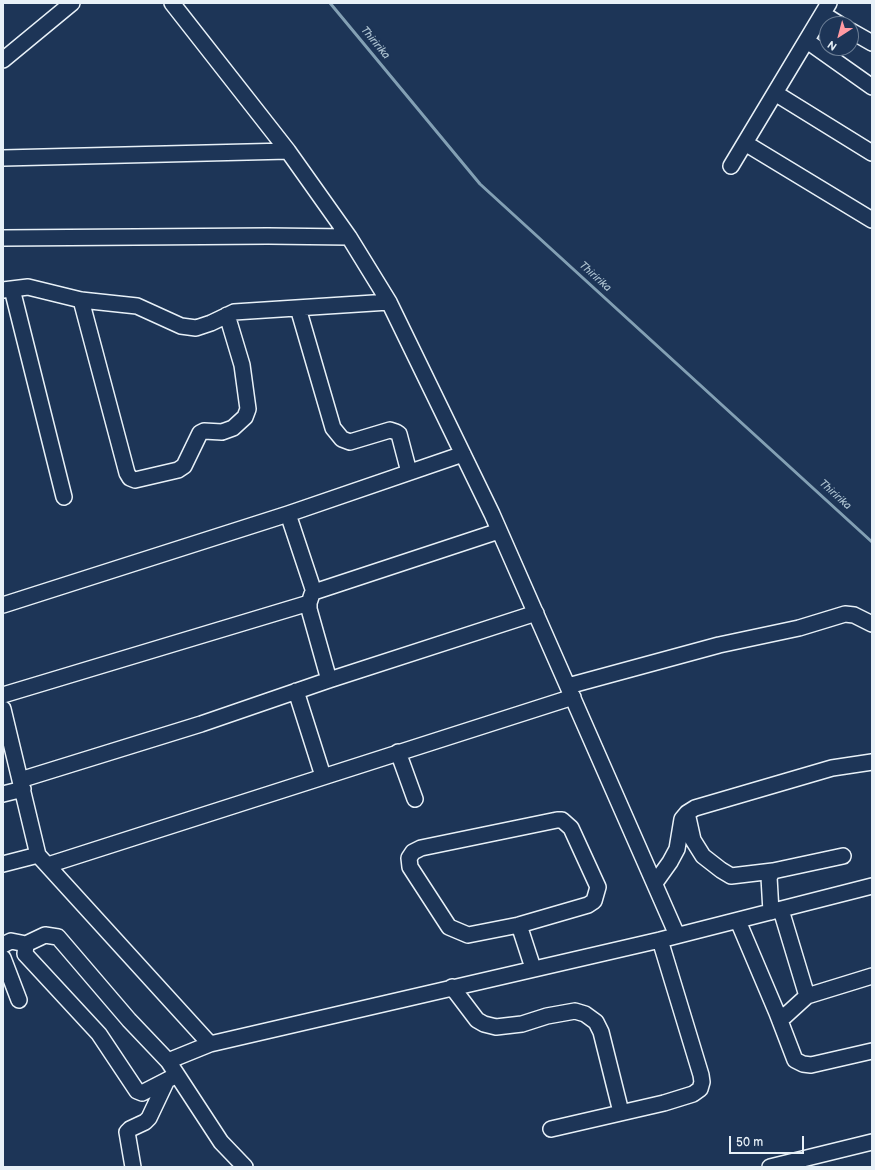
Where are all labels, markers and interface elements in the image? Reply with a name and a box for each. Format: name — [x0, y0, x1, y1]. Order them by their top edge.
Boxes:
north arrow — [819, 16, 859, 56]
water label: Thiririka — [358, 24, 392, 62]
text: N — [825, 38, 839, 53]
water label: Thiririka — [576, 259, 614, 295]
water label: Thiririka — [816, 477, 854, 513]
scale bar — [731, 1128, 806, 1154]
text: 50 m — [736, 1135, 763, 1150]

